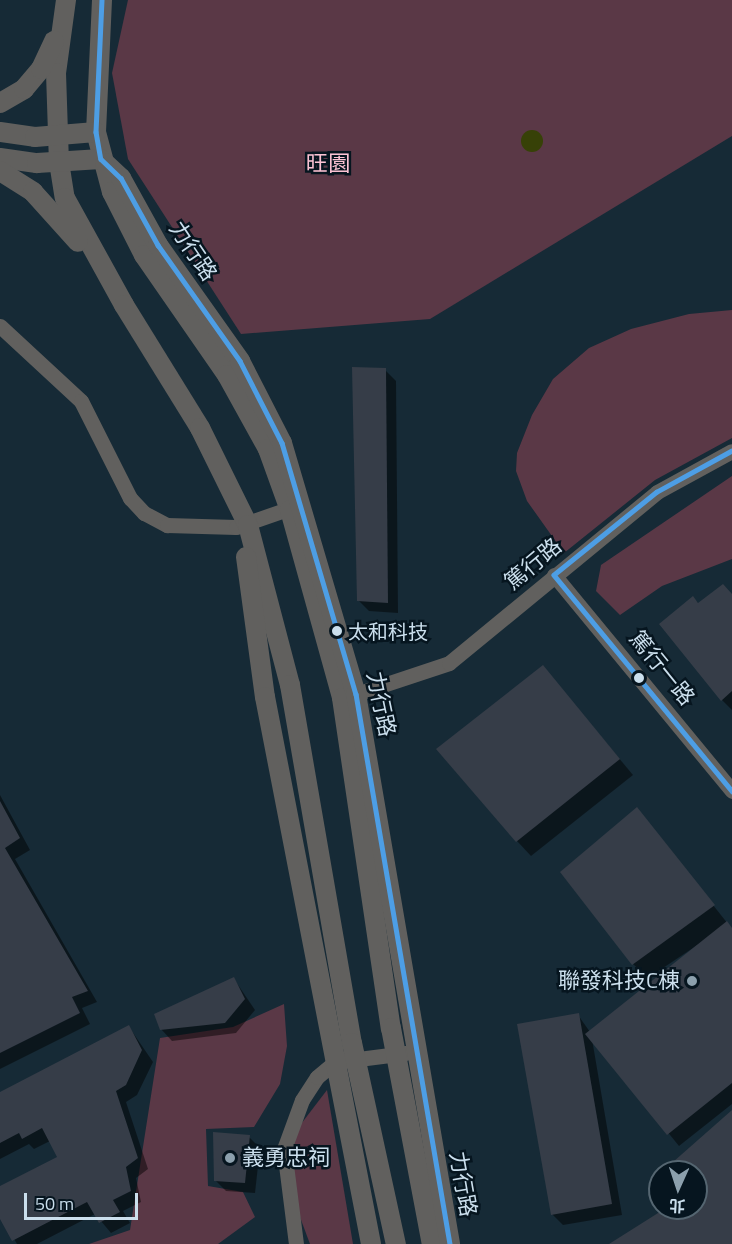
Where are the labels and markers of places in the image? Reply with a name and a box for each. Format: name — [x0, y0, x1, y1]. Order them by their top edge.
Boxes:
place label: 太和科技 — [348, 619, 428, 643]
marker: 太和科技 — [331, 625, 343, 637]
unlabelled marker — [633, 672, 645, 684]
place label: 聯發科技C棟 — [558, 968, 680, 994]
marker: 聯發科技C棟 — [685, 974, 699, 988]
place label: 義勇忠祠 — [242, 1145, 330, 1171]
marker: 義勇忠祠 — [223, 1151, 237, 1165]

